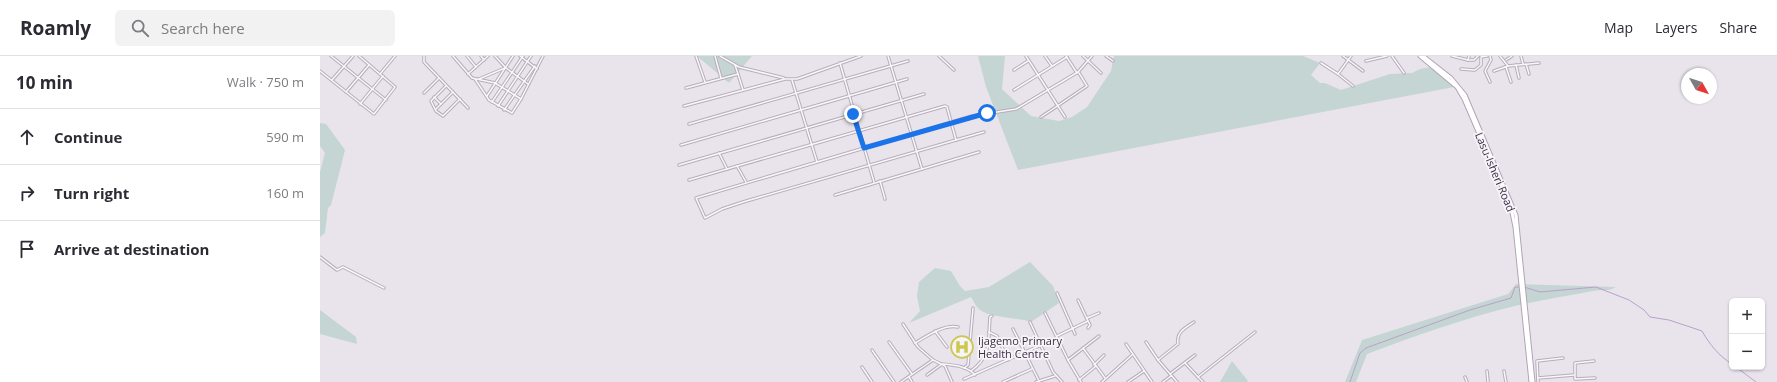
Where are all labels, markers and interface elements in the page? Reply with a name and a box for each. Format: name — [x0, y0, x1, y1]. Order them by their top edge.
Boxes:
search box — [115, 10, 395, 46]
text: Roamly — [20, 15, 91, 41]
icon: search — [129, 17, 151, 39]
text: Search here — [161, 18, 245, 38]
text: Map — [1604, 18, 1633, 37]
text: Layers — [1655, 18, 1697, 37]
text: Share — [1719, 18, 1757, 37]
north arrow — [1681, 68, 1717, 104]
text: 10 min — [16, 71, 73, 94]
text: Walk · 750 m — [227, 73, 304, 91]
route start — [978, 104, 996, 122]
route end — [844, 105, 862, 123]
icon: ahead — [16, 126, 38, 148]
text: Continue — [54, 127, 122, 147]
text: 590 m — [266, 128, 304, 146]
street label: Lasu-Isheri Road — [1472, 130, 1519, 214]
icon: right — [16, 182, 38, 204]
text: Turn right — [54, 183, 129, 203]
text: 160 m — [266, 184, 304, 202]
icon: arrive — [16, 238, 38, 260]
text: Arrive at destination — [54, 239, 209, 259]
map controls — [1729, 298, 1765, 370]
button: + — [1729, 298, 1765, 334]
place label: Ijagemo Primary Health Centre — [978, 333, 1062, 361]
hospital icon: Ijagemo Primary Health Centre — [949, 334, 975, 360]
button: − — [1729, 334, 1765, 370]

